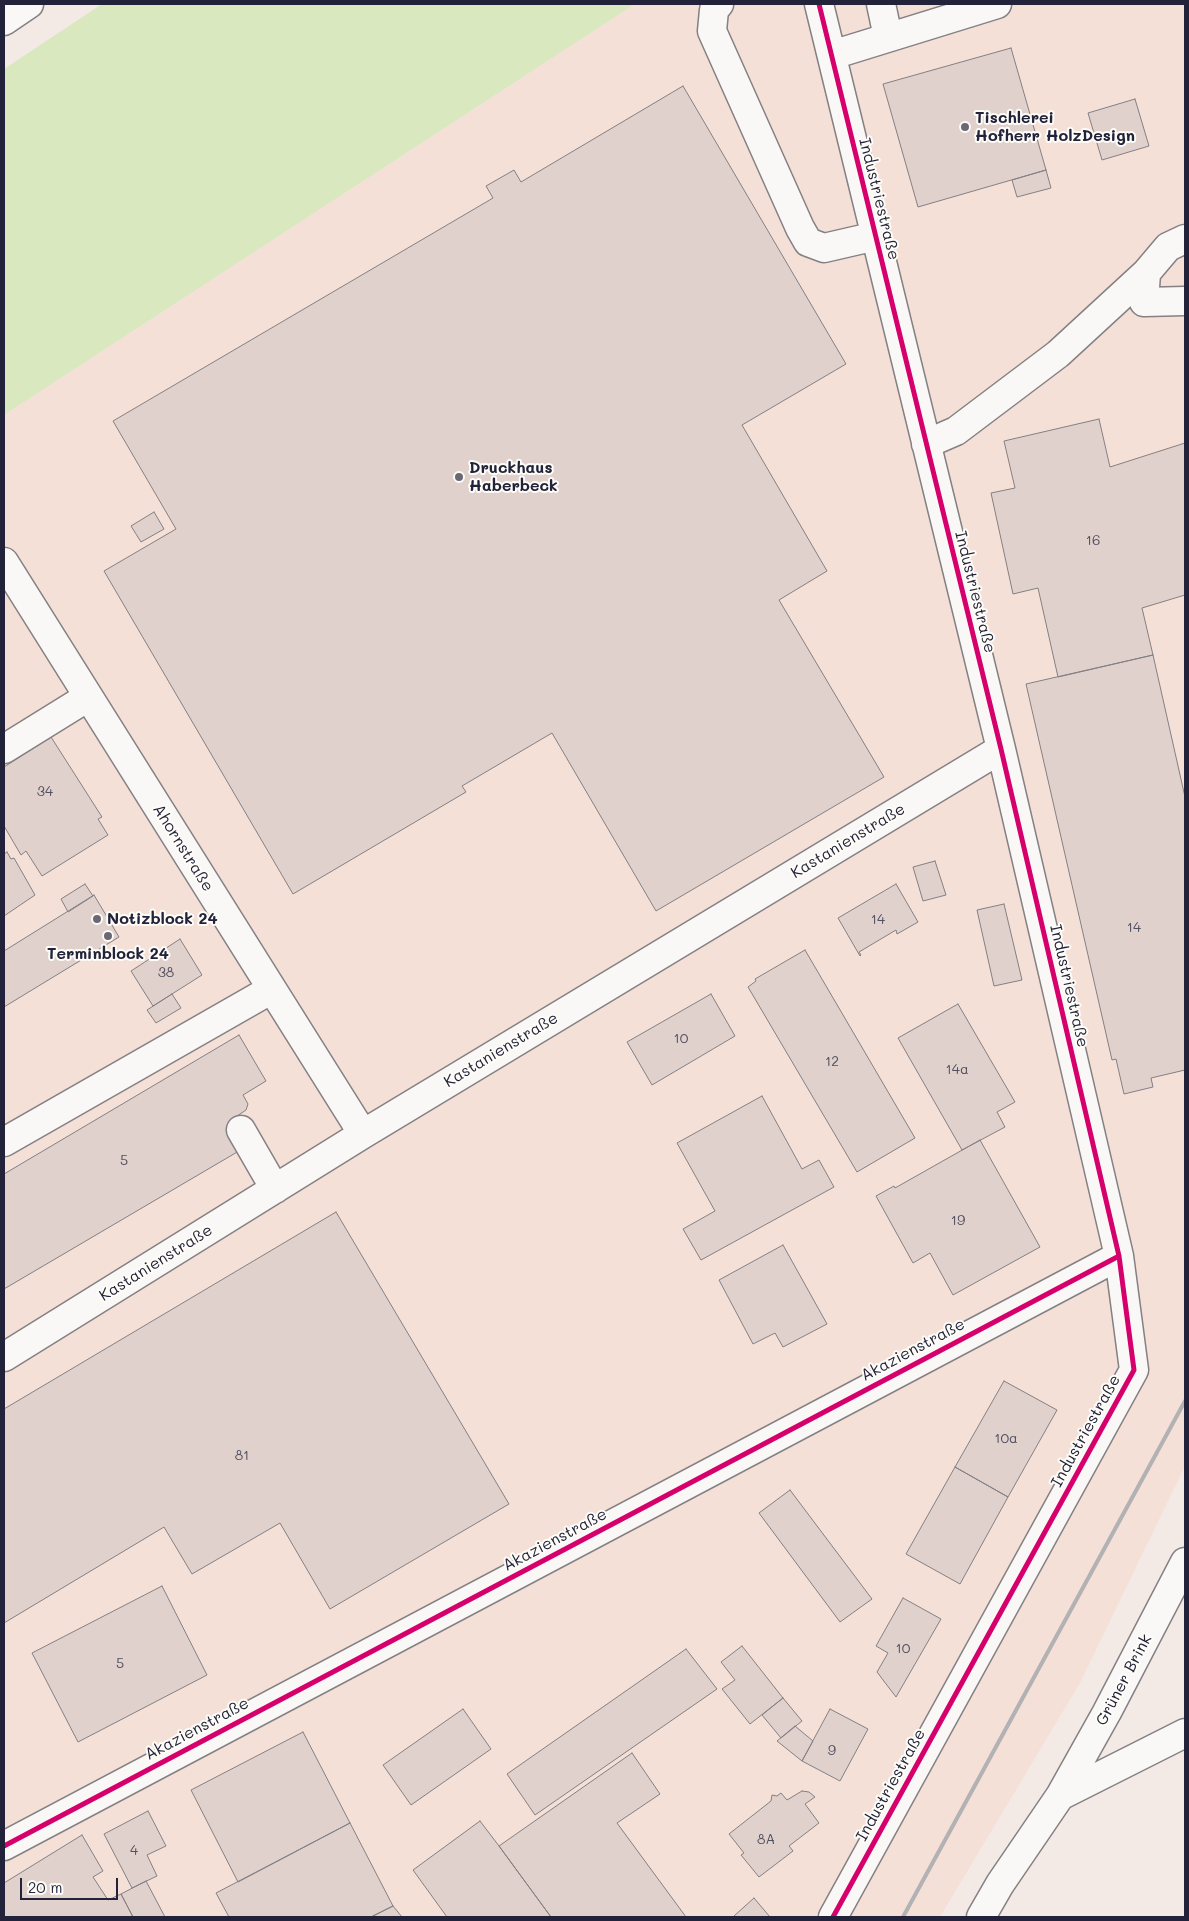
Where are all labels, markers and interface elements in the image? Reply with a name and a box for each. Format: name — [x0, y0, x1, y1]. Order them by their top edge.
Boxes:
place label: Tischlerei Hofherr HolzDesign — [975, 108, 1135, 146]
marker: Tischlerei Hofherr HolzDesign — [959, 121, 971, 133]
street label: Industriestraße — [855, 136, 903, 262]
place label: Druckhaus Haberbeck — [469, 458, 558, 496]
marker: Druckhaus Haberbeck — [453, 471, 465, 483]
street label: Industriestraße — [951, 529, 999, 655]
house number: 16 — [1086, 533, 1100, 549]
house number: 34 — [37, 784, 53, 800]
street label: Kastanienstraße — [787, 799, 909, 883]
street label: Ahornstraße — [149, 801, 217, 895]
place label: Notizblock 24 — [107, 909, 218, 929]
house number: 14 — [871, 912, 885, 928]
marker: Notizblock 24 — [91, 913, 103, 925]
house number: 14 — [1127, 920, 1141, 936]
street label: Industriestraße — [1046, 923, 1092, 1049]
marker: Terminblock 24 — [102, 930, 114, 942]
place label: Terminblock 24 — [47, 944, 169, 964]
house number: 38 — [158, 965, 174, 981]
street label: Kastanienstraße — [440, 1008, 562, 1092]
house number: 10 — [674, 1031, 688, 1047]
house number: 12 — [825, 1054, 839, 1070]
house number: 14a — [945, 1062, 969, 1078]
house number: 5 — [120, 1153, 128, 1169]
house number: 19 — [951, 1213, 965, 1229]
street label: Kastanienstraße — [96, 1220, 216, 1306]
street label: Akazienstraße — [858, 1315, 968, 1385]
street label: Industriestraße — [1047, 1372, 1125, 1490]
house number: 10a — [994, 1431, 1018, 1447]
house number: 81 — [235, 1448, 249, 1464]
street label: Akazienstraße — [500, 1505, 610, 1575]
street label: Grüner Brink — [1092, 1631, 1156, 1729]
house number: 10 — [896, 1641, 910, 1657]
house number: 5 — [116, 1656, 124, 1672]
street label: Akazienstraße — [142, 1694, 252, 1764]
street label: Industriestraße — [852, 1726, 930, 1844]
house number: 9 — [828, 1743, 836, 1759]
house number: 8A — [757, 1832, 775, 1848]
house number: 4 — [130, 1843, 138, 1859]
scale bar — [22, 1868, 120, 1900]
text: 20 m — [28, 1877, 62, 1897]

